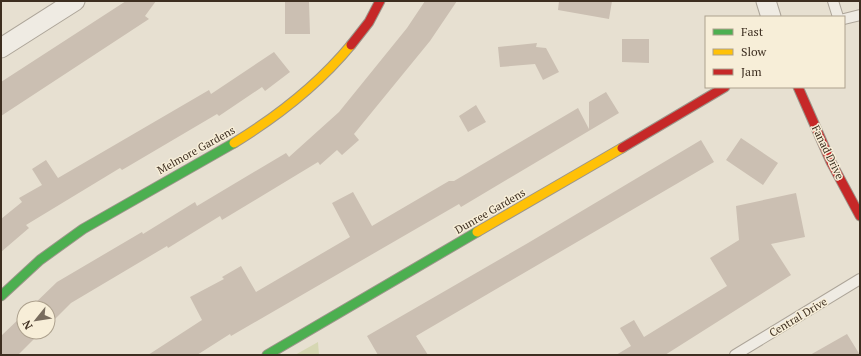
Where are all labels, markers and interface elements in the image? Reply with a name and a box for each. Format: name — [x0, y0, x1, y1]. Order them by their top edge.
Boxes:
legend — [705, 16, 845, 88]
text: Fast — [741, 24, 764, 39]
text: Slow — [741, 44, 767, 59]
text: Jam — [741, 64, 762, 79]
street label: Melmore Gardens — [155, 123, 238, 177]
street label: Fanad Drive — [809, 123, 847, 182]
street label: Dunree Gardens — [452, 185, 528, 237]
street label: Central Drive — [767, 294, 830, 340]
north arrow — [16, 300, 56, 340]
text: N — [19, 317, 35, 332]

